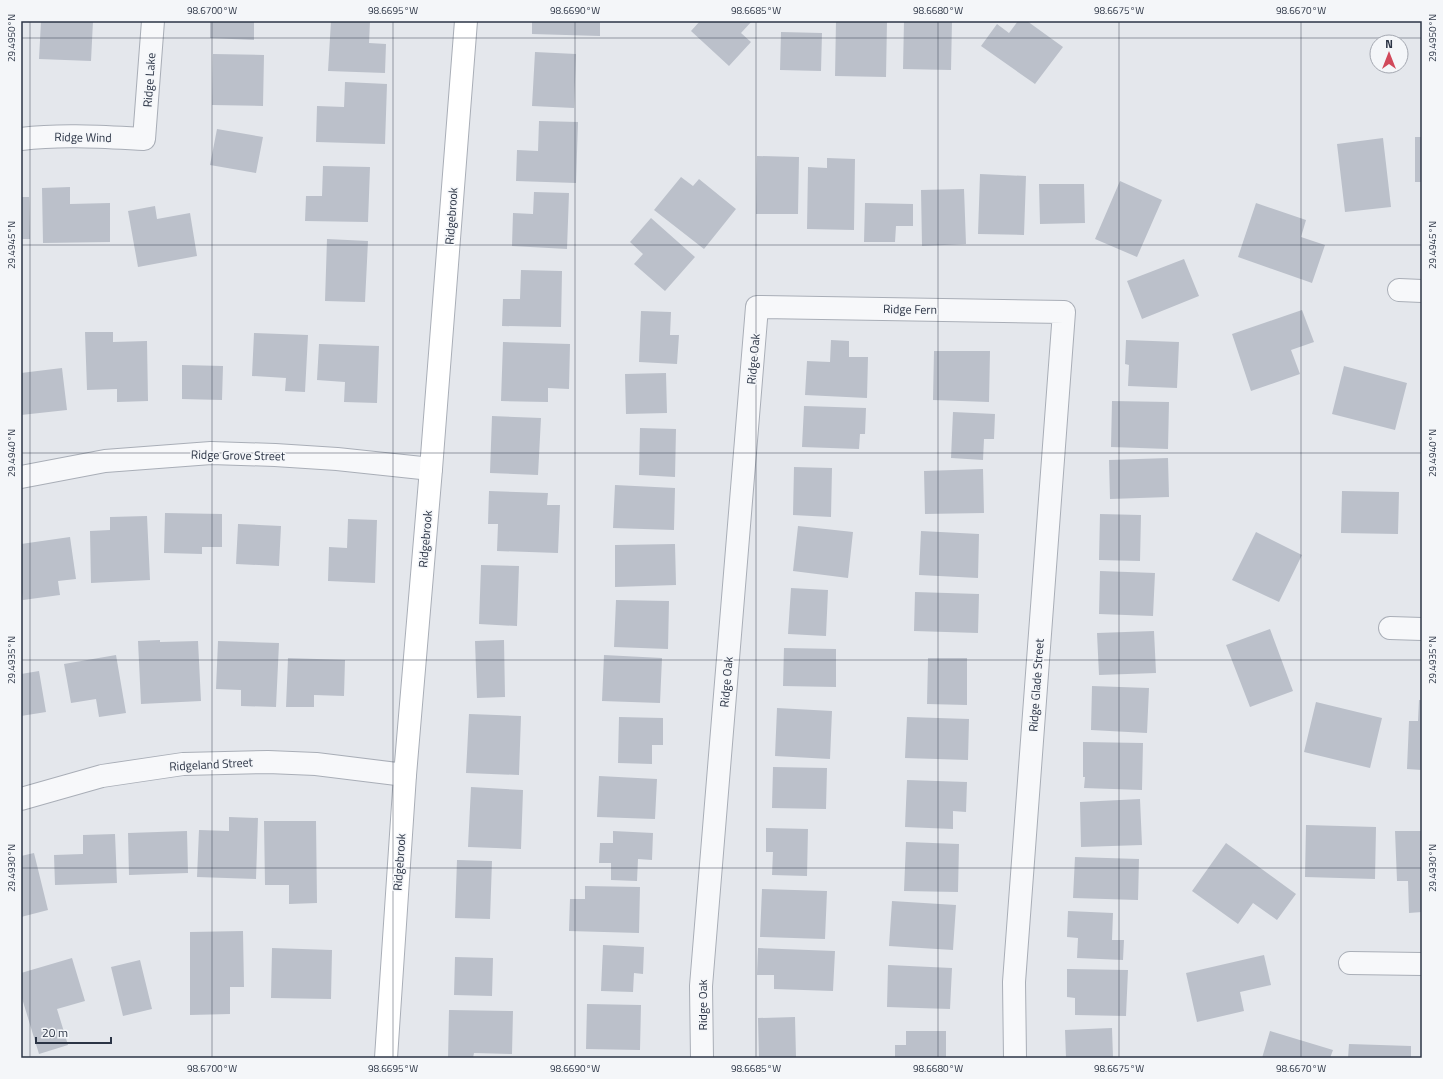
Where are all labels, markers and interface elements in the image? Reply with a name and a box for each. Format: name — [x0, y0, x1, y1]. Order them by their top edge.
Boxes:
text: 98.6700°W — [187, 3, 237, 18]
text: 98.6695°W — [368, 3, 418, 18]
text: 98.6690°W — [550, 3, 600, 18]
text: 98.6685°W — [731, 3, 781, 18]
text: 98.6680°W — [913, 3, 963, 18]
text: 98.6675°W — [1094, 3, 1144, 18]
text: 98.6670°W — [1276, 3, 1326, 18]
text: 29.4950°N — [4, 14, 19, 62]
text: 29.4950°N — [1425, 14, 1440, 62]
north arrow — [1369, 34, 1409, 74]
text: N — [1385, 36, 1393, 52]
street label: Ridge Lake — [138, 52, 160, 108]
street label: Ridge Wind — [54, 127, 112, 147]
street label: Ridgebrook — [440, 186, 462, 245]
text: 29.4945°N — [4, 221, 19, 269]
text: 29.4945°N — [1425, 221, 1440, 269]
street label: Ridge Fern — [883, 299, 937, 319]
street label: Ridge Oak — [741, 333, 765, 385]
text: 29.4940°N — [4, 429, 19, 477]
text: 29.4940°N — [1425, 429, 1440, 477]
street label: Ridge Grove Street — [191, 445, 286, 465]
street label: Ridgebrook — [413, 509, 437, 568]
text: 29.4935°N — [4, 636, 19, 684]
text: 29.4935°N — [1425, 636, 1440, 684]
street label: Ridge Glade Street — [1023, 637, 1049, 732]
street label: Ridge Oak — [714, 656, 738, 708]
street label: Ridgeland Street — [169, 752, 254, 776]
street label: Ridgebrook — [388, 832, 410, 891]
text: 29.4930°N — [4, 844, 19, 892]
text: 29.4930°N — [1425, 844, 1440, 892]
street label: Ridge Oak — [693, 979, 712, 1030]
scale bar — [36, 1019, 111, 1045]
text: 20 m — [42, 1023, 68, 1042]
text: 98.6700°W — [187, 1061, 237, 1076]
text: 98.6695°W — [368, 1061, 418, 1076]
text: 98.6690°W — [550, 1061, 600, 1076]
text: 98.6685°W — [731, 1061, 781, 1076]
text: 98.6680°W — [913, 1061, 963, 1076]
text: 98.6675°W — [1094, 1061, 1144, 1076]
text: 98.6670°W — [1276, 1061, 1326, 1076]

